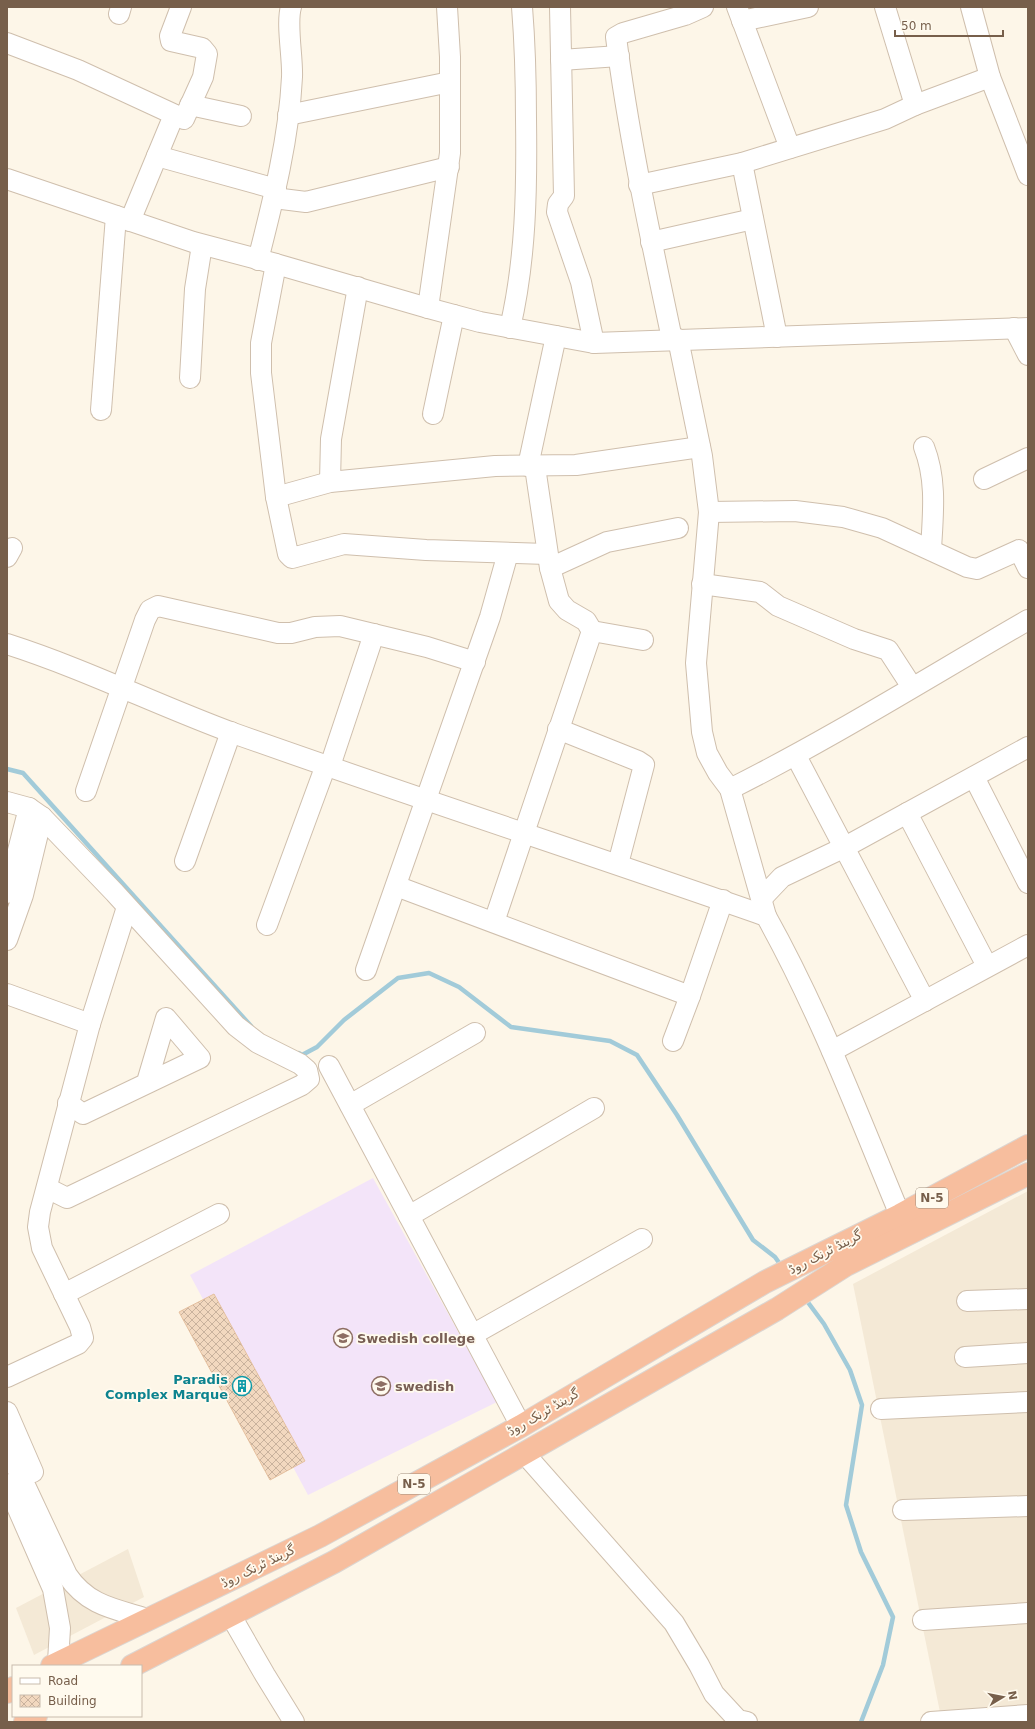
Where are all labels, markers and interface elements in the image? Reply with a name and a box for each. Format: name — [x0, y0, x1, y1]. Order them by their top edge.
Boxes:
scale bar — [895, 12, 1003, 38]
text: 50 m — [901, 19, 932, 33]
road number: N-5 — [916, 1188, 948, 1208]
street label: گرینڈ ٹرنک روڈ — [786, 1227, 865, 1278]
school or university icon: Swedish college — [332, 1327, 354, 1349]
place label: Swedish college — [357, 1331, 475, 1346]
place label: Paradis Complex Marque — [105, 1372, 228, 1402]
building icon: Paradis Complex Marque — [231, 1375, 253, 1397]
school or university icon: swedish — [370, 1375, 392, 1397]
place label: swedish — [395, 1379, 454, 1394]
street label: گرینڈ ٹرنک روڈ — [504, 1385, 583, 1439]
road number: N-5 — [398, 1474, 430, 1494]
street label: گرینڈ ٹرنک روڈ — [219, 1541, 299, 1591]
legend — [12, 1665, 142, 1717]
text: Road — [48, 1674, 78, 1688]
north arrow — [983, 1677, 1023, 1717]
text: N — [1005, 1690, 1020, 1701]
text: Building — [48, 1694, 97, 1708]

